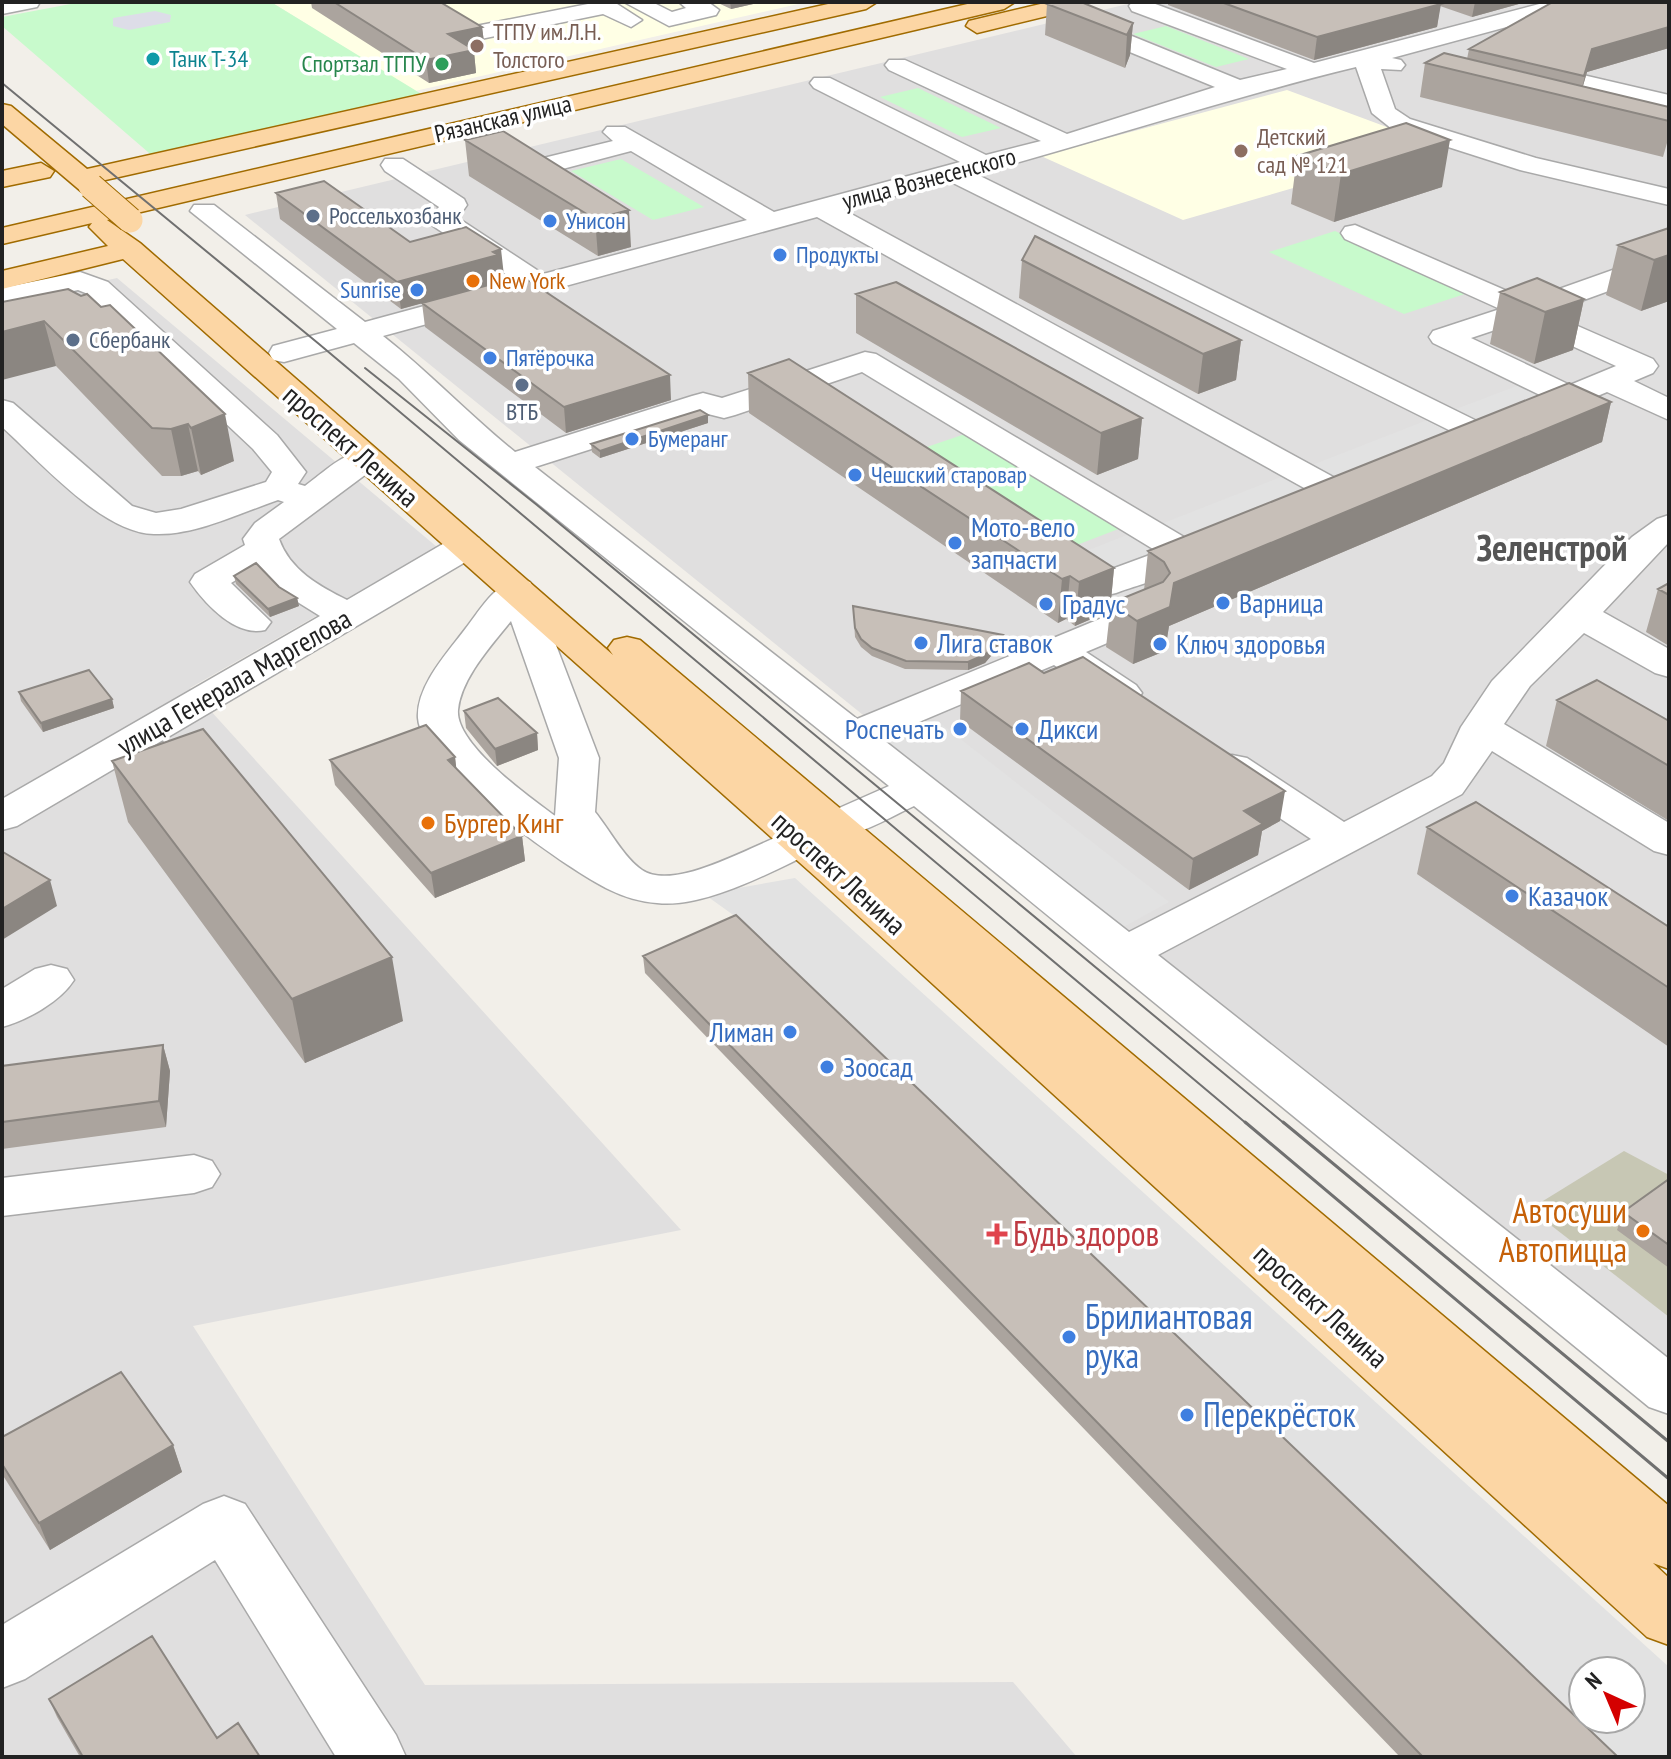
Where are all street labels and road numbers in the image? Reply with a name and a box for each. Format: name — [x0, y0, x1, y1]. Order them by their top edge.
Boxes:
street label: Рязанская улица — [431, 88, 574, 149]
street label: улица Вознесенского — [839, 140, 1019, 217]
street label: проспект Ленина — [276, 376, 427, 515]
street label: улица Генерала Маргелова — [110, 599, 357, 764]
street label: проспект Ленина — [764, 803, 914, 943]
street label: проспект Ленина — [1246, 1236, 1396, 1376]

